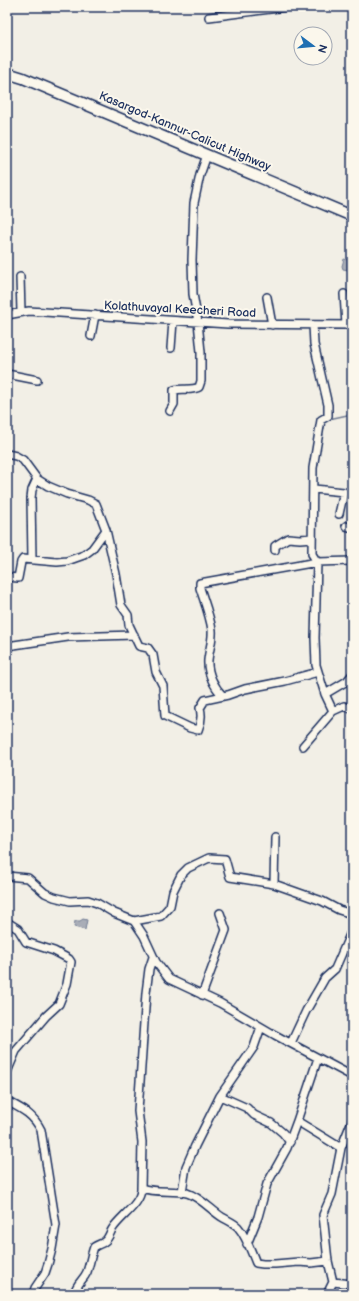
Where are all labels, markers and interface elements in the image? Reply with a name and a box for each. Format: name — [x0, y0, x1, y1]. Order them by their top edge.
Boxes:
north arrow — [293, 26, 333, 66]
text: N — [315, 43, 330, 54]
street label: Kasargod-Kannur-Calicut Highway — [97, 88, 274, 175]
street label: Kolathuvayal Keecheri Road — [104, 298, 257, 321]

